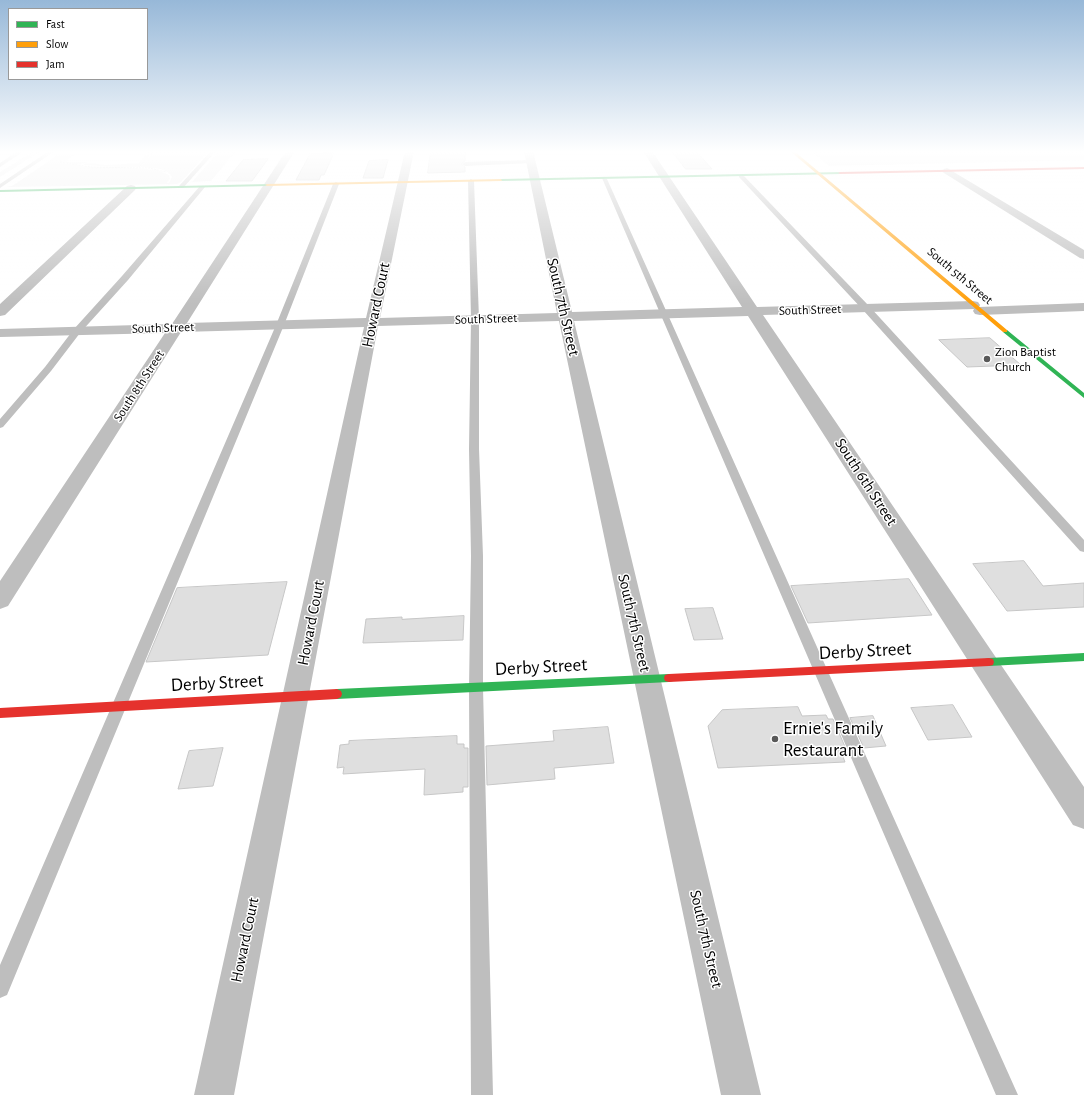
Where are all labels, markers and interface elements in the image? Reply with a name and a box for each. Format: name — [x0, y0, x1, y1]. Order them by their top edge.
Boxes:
legend — [8, 8, 148, 80]
text: Fast — [46, 18, 65, 30]
text: Slow — [46, 38, 68, 50]
text: Jam — [46, 58, 65, 70]
street label: South 5th Street — [924, 244, 996, 308]
street label: South 7th Street — [542, 256, 584, 358]
street label: Howard Court — [358, 261, 394, 349]
street label: South Street — [778, 301, 842, 319]
street label: South Street — [454, 310, 518, 328]
street label: South Street — [131, 319, 195, 337]
place label: Zion Baptist Church — [995, 344, 1056, 375]
street label: South 8th Street — [110, 347, 168, 425]
marker: Zion Baptist Church — [982, 354, 992, 364]
street label: South 6th Street — [831, 435, 901, 529]
street label: South 7th Street — [613, 572, 655, 674]
street label: Howard Court — [293, 579, 329, 667]
street label: Derby Street — [818, 637, 912, 665]
street label: Derby Street — [494, 653, 588, 681]
street label: Derby Street — [170, 669, 264, 697]
place label: Ernie's Family Restaurant — [783, 717, 883, 761]
marker: Ernie's Family Restaurant — [770, 734, 780, 744]
street label: South 7th Street — [685, 888, 727, 990]
street label: Howard Court — [227, 896, 263, 984]

